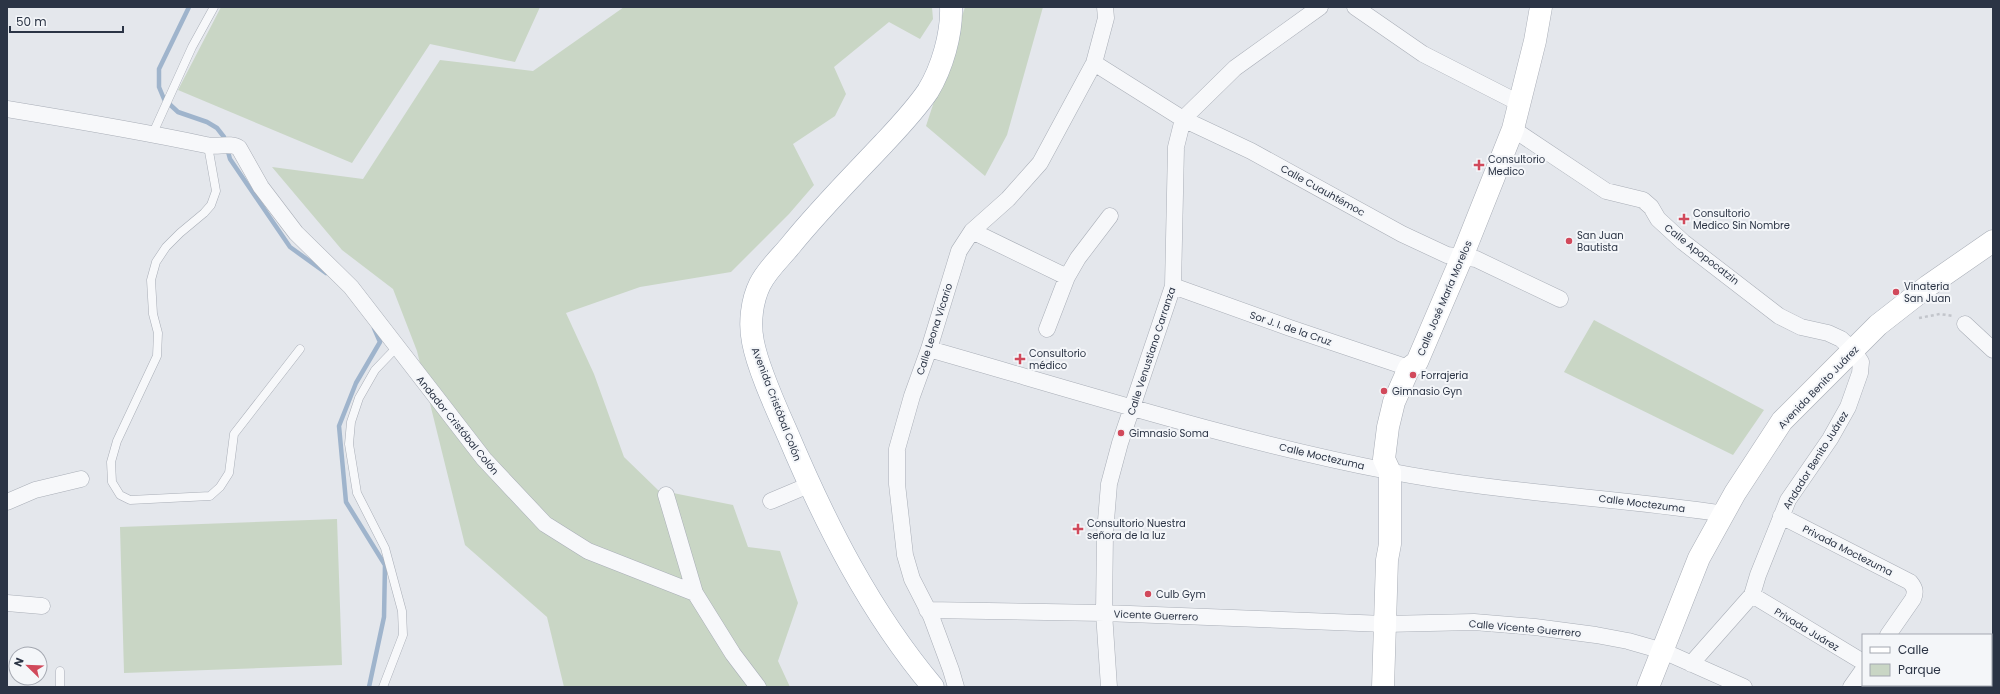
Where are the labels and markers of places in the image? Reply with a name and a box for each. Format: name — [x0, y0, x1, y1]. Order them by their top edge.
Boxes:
place label: Consultorio Medico — [1488, 152, 1545, 179]
marker: Consultorio Medico — [1473, 159, 1485, 171]
place label: Consultorio Medico Sin Nombre — [1693, 206, 1790, 233]
marker: Consultorio Medico Sin Nombre — [1678, 213, 1690, 225]
place label: San Juan Bautista — [1577, 228, 1624, 255]
marker: San Juan Bautista — [1564, 236, 1574, 246]
place label: Vinateria San Juan — [1904, 279, 1951, 306]
marker: Vinateria San Juan — [1891, 287, 1901, 297]
place label: Consultorio médico — [1029, 346, 1086, 373]
marker: Consultorio médico — [1014, 353, 1026, 365]
place label: Forrajeria — [1421, 368, 1468, 383]
marker: Forrajeria — [1408, 370, 1418, 380]
place label: Gimnasio Gyn — [1392, 384, 1462, 399]
marker: Gimnasio Gyn — [1379, 386, 1389, 396]
place label: Gimnasio Soma — [1129, 426, 1209, 441]
marker: Gimnasio Soma — [1116, 428, 1126, 438]
place label: Consultorio Nuestra señora de la luz — [1087, 516, 1186, 543]
marker: Consultorio Nuestra señora de la luz — [1072, 523, 1084, 535]
place label: Culb Gym — [1156, 587, 1206, 602]
marker: Culb Gym — [1143, 589, 1153, 599]

